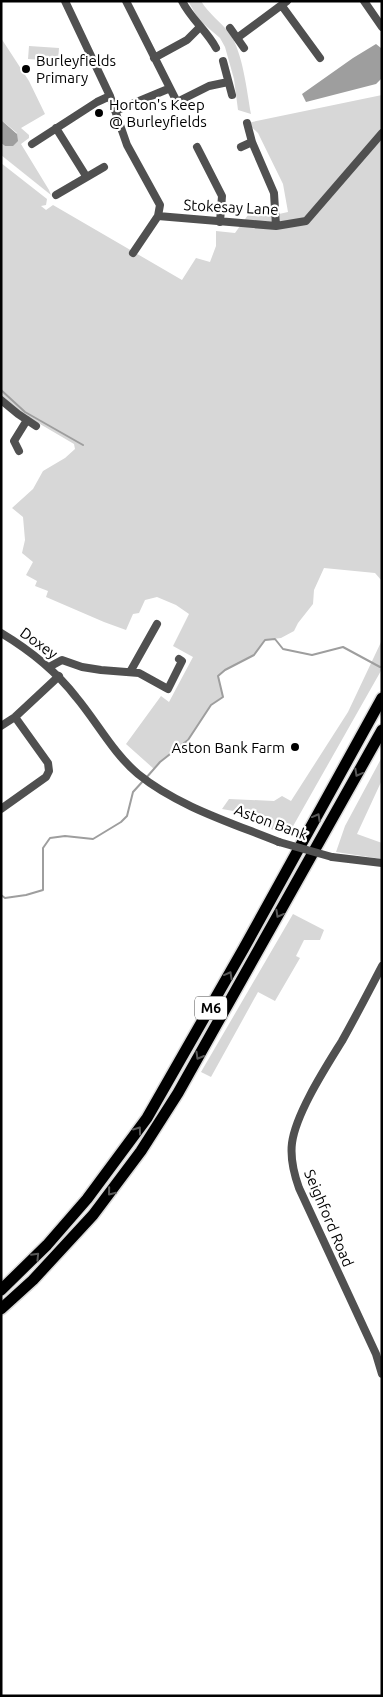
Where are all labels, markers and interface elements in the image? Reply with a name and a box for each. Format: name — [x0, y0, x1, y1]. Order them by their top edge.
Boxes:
place label: Burleyfields Primary — [36, 52, 116, 86]
marker: Burleyfields Primary — [20, 63, 32, 75]
place label: Horton's Keep @ Burleyfields — [109, 96, 207, 130]
marker: Horton's Keep @ Burleyfields — [93, 107, 105, 119]
street label: Stokesay Lane — [183, 196, 279, 218]
street label: Doxey — [17, 624, 61, 662]
place label: Aston Bank Farm — [171, 739, 285, 756]
marker: Aston Bank Farm — [289, 741, 301, 753]
one-way arrow — [354, 767, 364, 776]
street label: Aston Bank — [232, 801, 310, 843]
one-way arrow — [310, 814, 320, 823]
one-way arrow — [275, 909, 285, 918]
one-way arrow — [223, 971, 233, 980]
road number: M6 — [195, 996, 227, 1020]
one-way arrow — [195, 1050, 205, 1059]
one-way arrow — [132, 1126, 141, 1136]
street label: Seighford Road — [301, 1167, 357, 1269]
one-way arrow — [107, 1187, 116, 1196]
one-way arrow — [30, 1253, 39, 1262]

